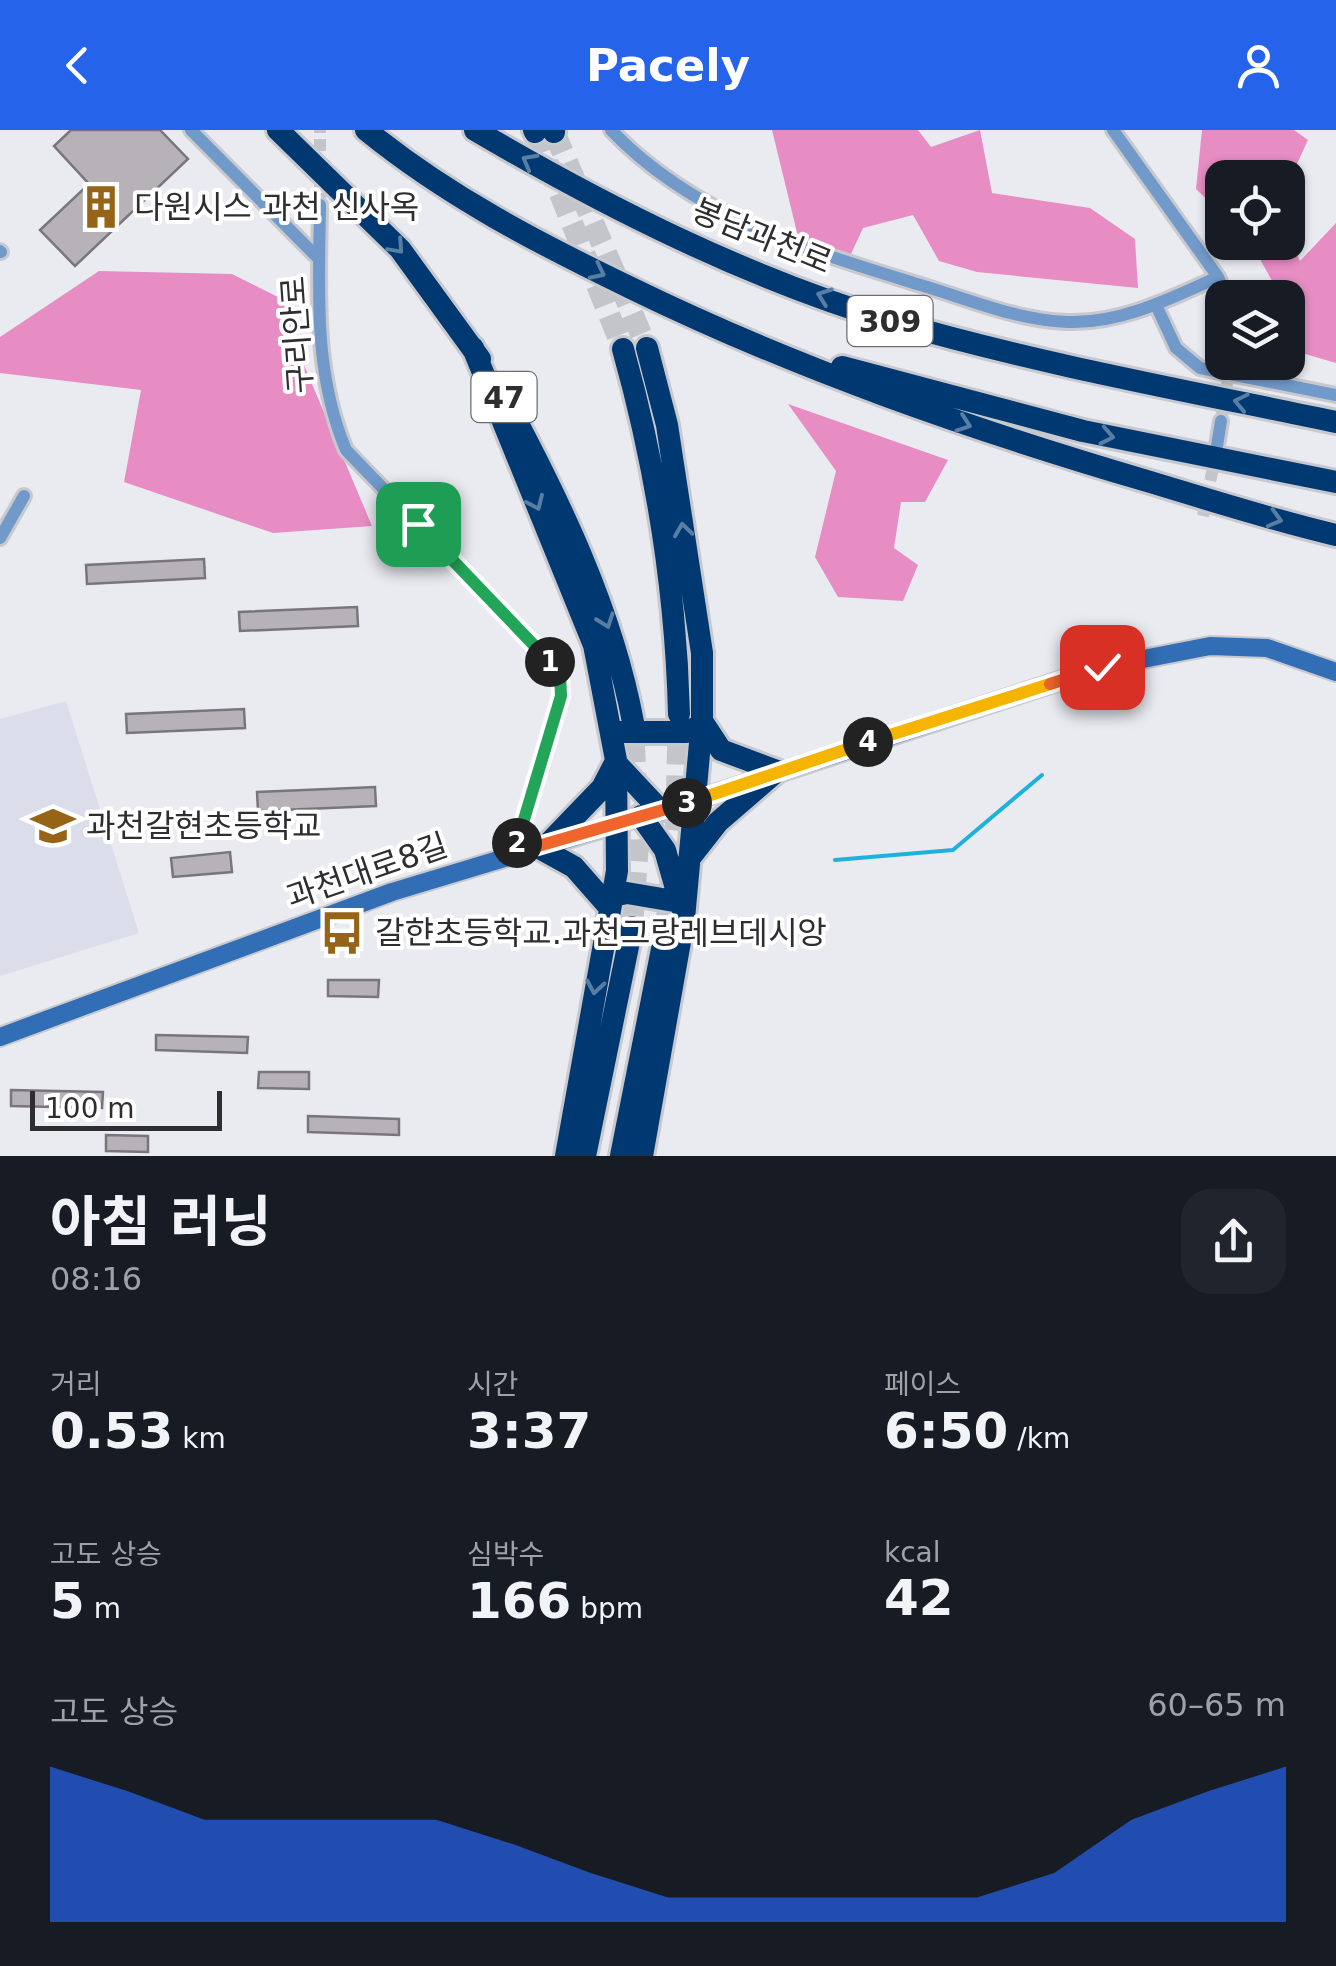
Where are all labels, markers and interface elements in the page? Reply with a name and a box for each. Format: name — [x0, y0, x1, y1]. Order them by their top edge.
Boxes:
icon: back — [50, 38, 105, 93]
icon: person — [1231, 38, 1286, 93]
text: Pacely — [586, 39, 750, 92]
one-way arrow — [522, 154, 540, 174]
map controls — [1205, 160, 1305, 380]
button: locate — [1205, 160, 1305, 260]
building icon: 다원시스 과천 신사옥 — [77, 183, 125, 231]
place label: 다원시스 과천 신사옥 — [134, 188, 419, 226]
street label: 봉담과천로 — [687, 191, 837, 281]
one-way arrow — [385, 235, 403, 254]
one-way arrow — [587, 260, 605, 279]
street label: 구리안로 — [274, 275, 320, 395]
button: layers — [1205, 280, 1305, 380]
one-way arrow — [817, 287, 834, 308]
road number: 309 — [848, 296, 932, 346]
road number: 47 — [472, 372, 536, 422]
one-way arrow — [1232, 392, 1249, 413]
one-way arrow — [955, 412, 972, 432]
one-way arrow — [1099, 425, 1116, 446]
pin — [376, 482, 461, 567]
one-way arrow — [524, 493, 544, 511]
icon: arrive — [391, 497, 446, 552]
one-way arrow — [1266, 507, 1283, 528]
one-way arrow — [674, 522, 695, 539]
one-way arrow — [594, 611, 615, 628]
pin — [1060, 625, 1145, 710]
pin: 1 — [525, 637, 575, 687]
icon: check — [1075, 640, 1130, 695]
text: 1 — [540, 645, 560, 678]
pin: 4 — [843, 717, 893, 767]
text: 4 — [858, 725, 878, 758]
pin: 3 — [662, 778, 712, 828]
text: 3 — [677, 786, 697, 819]
school or university icon: 과천갈현초등학교 — [29, 802, 77, 850]
place label: 과천갈현초등학교 — [86, 807, 322, 845]
pin: 2 — [492, 818, 542, 868]
street label: 과천대로8길 — [282, 826, 452, 916]
text: 2 — [507, 826, 527, 859]
bus stop icon: 갈햔초등학교.과천그랑레브데시앙 — [318, 909, 366, 957]
place label: 갈햔초등학교.과천그랑레브데시앙 — [375, 914, 827, 952]
one-way arrow — [585, 979, 606, 995]
scale bar — [30, 1086, 222, 1130]
text: 100 m — [45, 1092, 135, 1125]
button: share — [1181, 1189, 1286, 1294]
text: 아침 러닝 — [50, 1190, 272, 1254]
text: 08:16 — [50, 1260, 142, 1298]
text: 거리 — [50, 1368, 102, 1401]
text: 시간 — [467, 1368, 519, 1401]
text: 페이스 — [884, 1368, 961, 1401]
text: 0.53 — [50, 1402, 173, 1460]
text: 3:37 — [467, 1402, 591, 1460]
text: 6:50 — [884, 1402, 1008, 1460]
text: km — [173, 1422, 226, 1455]
text: /km — [1008, 1422, 1070, 1455]
text: kcal — [884, 1536, 941, 1569]
text: 고도 상승 — [50, 1538, 162, 1571]
text: 심박수 — [467, 1538, 544, 1571]
text: 42 — [884, 1569, 954, 1627]
text: 5 — [50, 1572, 85, 1630]
text: 166 — [467, 1572, 571, 1630]
text: m — [85, 1592, 121, 1625]
text: bpm — [571, 1592, 643, 1625]
text: 60–65 m — [1147, 1686, 1286, 1724]
text: 고도 상승 — [50, 1693, 178, 1731]

